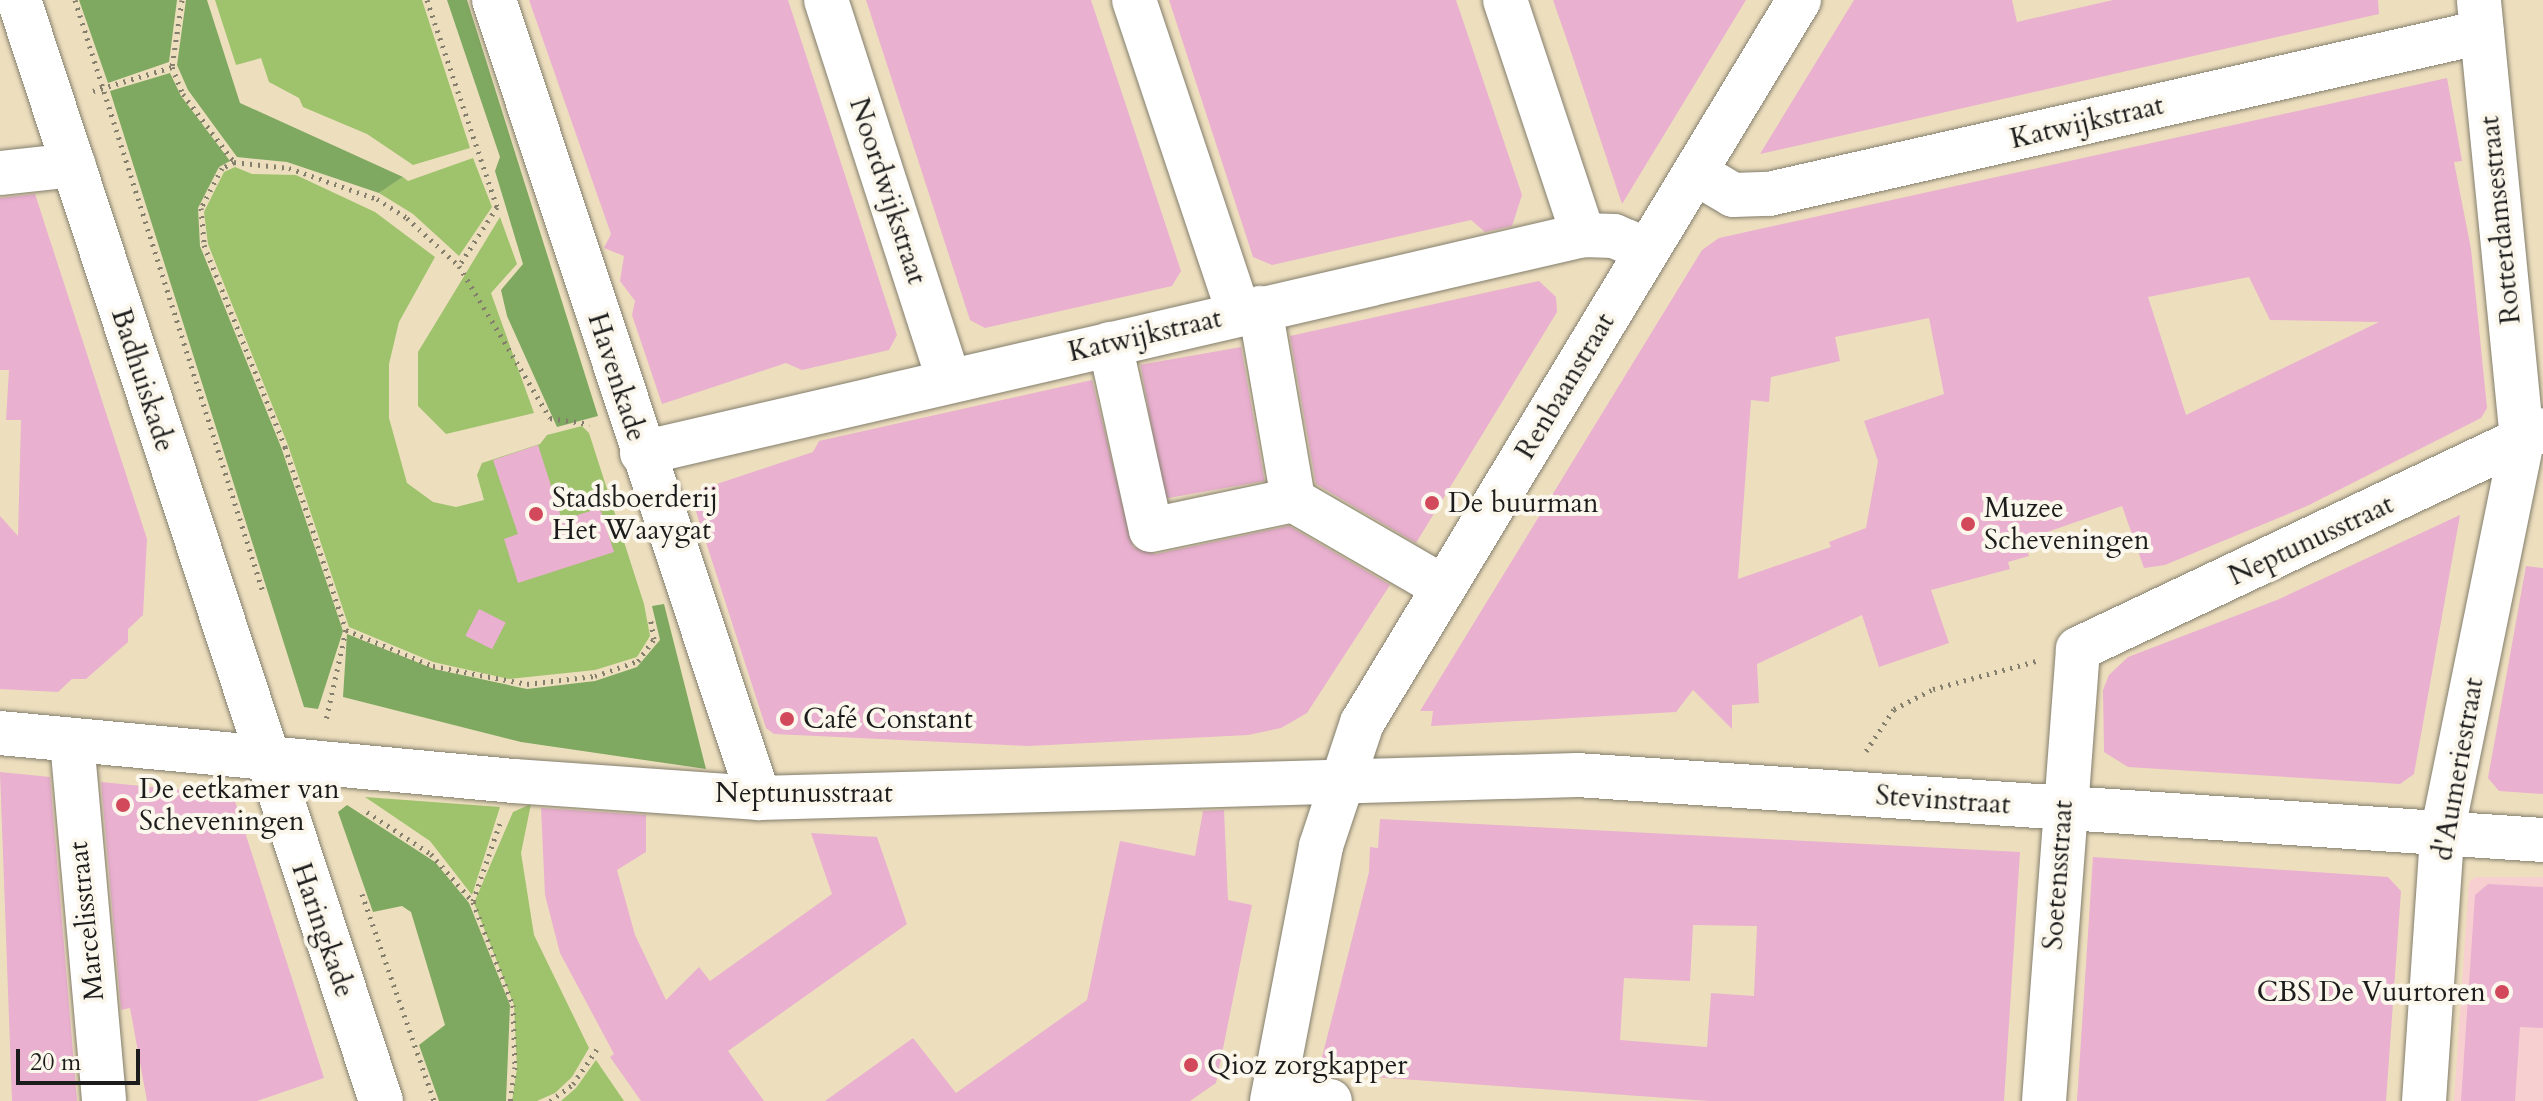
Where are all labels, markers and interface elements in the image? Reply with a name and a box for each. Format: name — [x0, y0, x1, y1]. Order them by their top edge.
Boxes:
street label: Katwijkstraat — [2007, 88, 2167, 156]
street label: Noordwijkstraat — [842, 94, 934, 288]
street label: Rotterdamsestraat — [2472, 114, 2528, 326]
street label: Katwijkstraat — [1065, 301, 1225, 369]
street label: Badhuiskade — [104, 304, 182, 456]
street label: Renbaanstraat — [1508, 307, 1622, 465]
street label: Havenkade — [580, 309, 654, 445]
place label: Stadsboerderij Het Waaygat — [552, 481, 718, 547]
place label: De buurman — [1448, 486, 1599, 520]
street label: Neptunusstraat — [2223, 487, 2399, 593]
place label: Muzee Scheveningen — [1984, 491, 2150, 557]
marker: De buurman — [1423, 494, 1441, 512]
marker: Stadsboerderij Het Waaygat — [527, 505, 545, 523]
marker: Muzee Scheveningen — [1959, 515, 1977, 533]
street label: d'Aumeriestraat — [2425, 675, 2491, 863]
place label: Café Constant — [803, 702, 973, 736]
marker: Café Constant — [778, 710, 796, 728]
place label: De eetkamer van Scheveningen — [139, 772, 340, 838]
street label: Neptunusstraat — [715, 776, 893, 810]
street label: Stevinstraat — [1874, 779, 2012, 821]
marker: De eetkamer van Scheveningen — [114, 796, 132, 814]
street label: Soetensstraat — [2036, 799, 2080, 951]
street label: Marcelisstraat — [61, 840, 111, 1002]
street label: Haringkade — [284, 858, 362, 1002]
place label: CBS De Vuurtoren — [2257, 975, 2486, 1009]
marker: CBS De Vuurtoren — [2493, 983, 2511, 1001]
scale bar — [20, 1033, 144, 1083]
text: 20 m — [30, 1046, 81, 1079]
place label: Qioz zorgkapper — [1207, 1048, 1408, 1082]
marker: Qioz zorgkapper — [1182, 1056, 1200, 1074]

